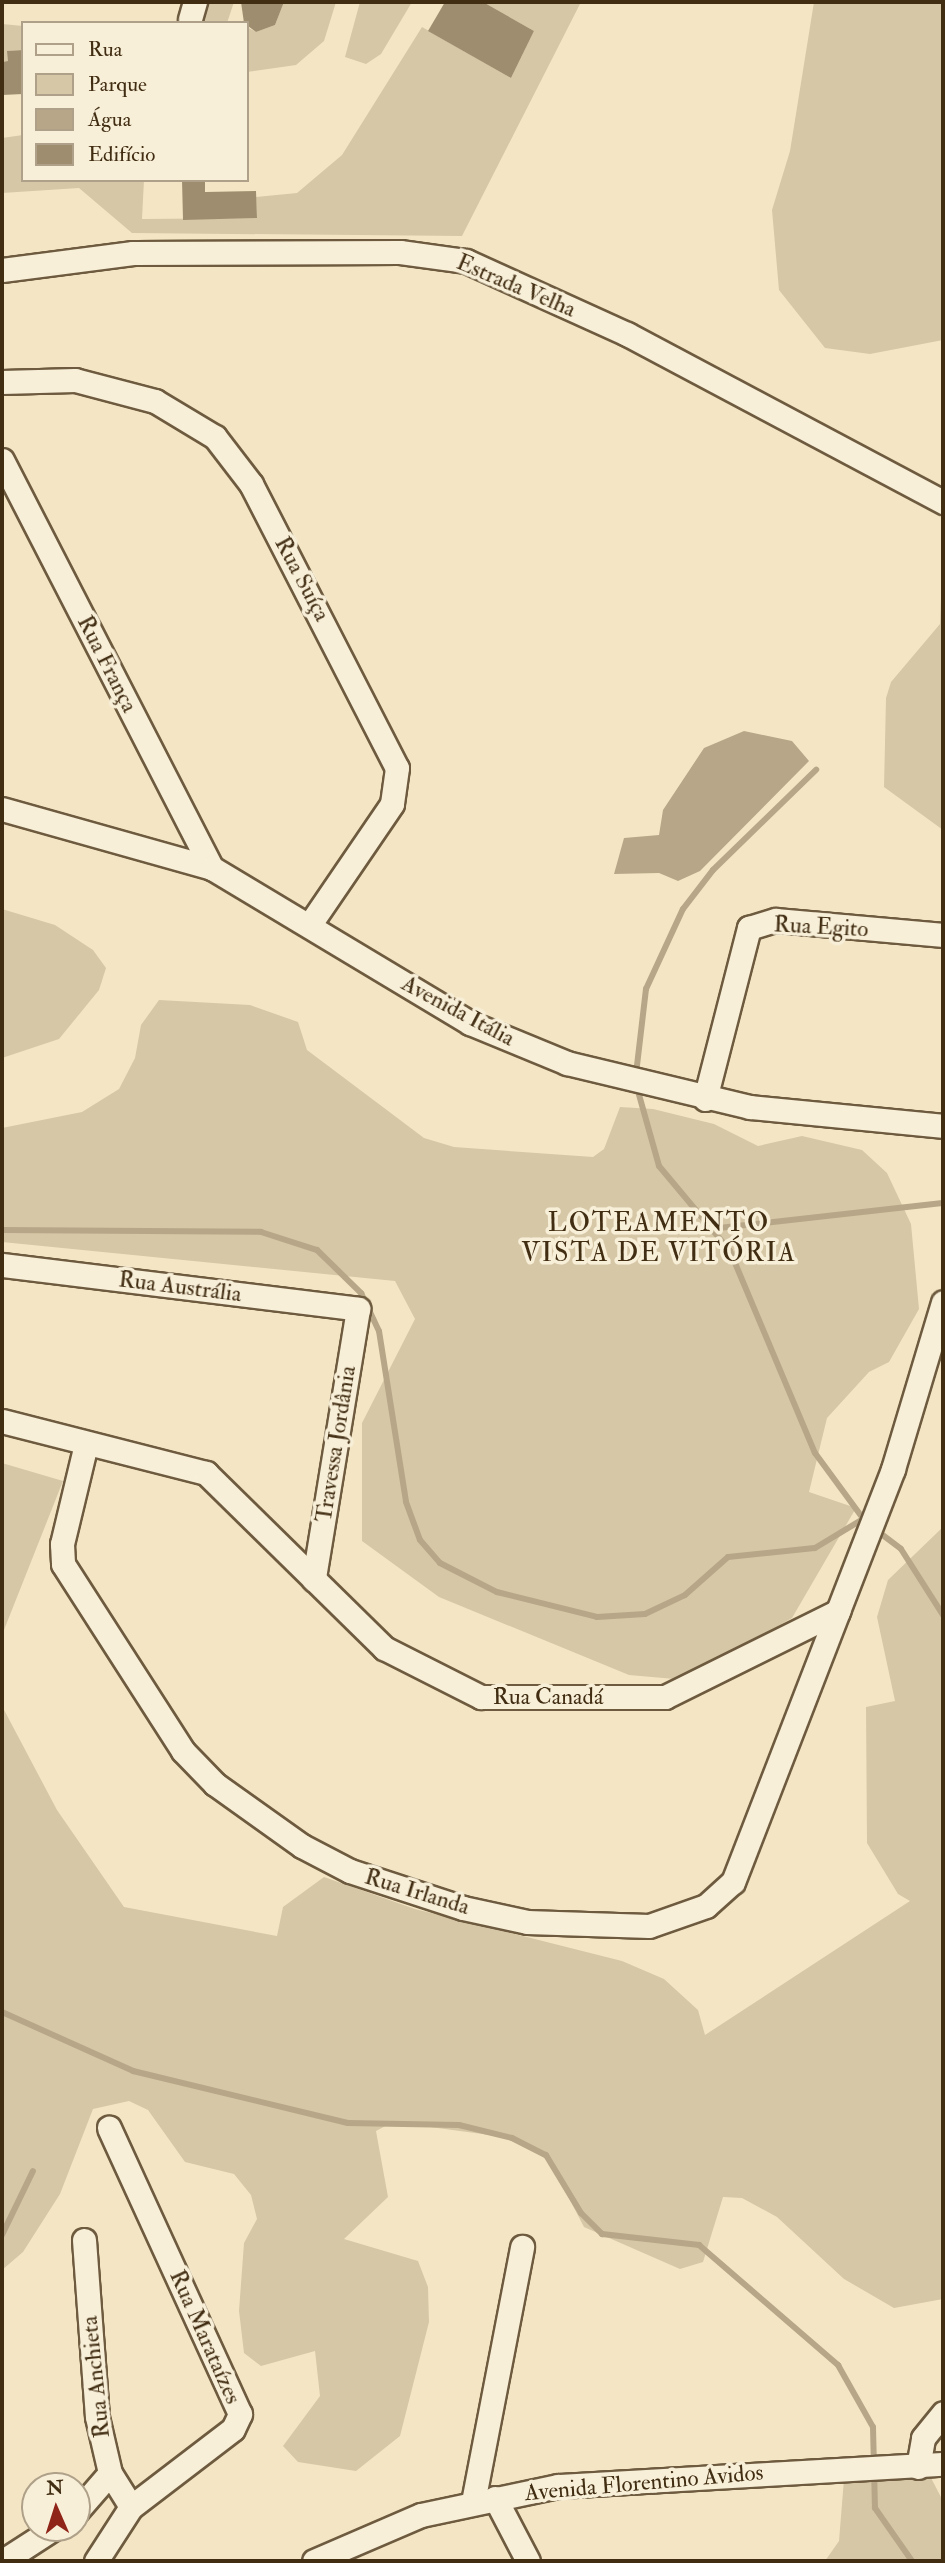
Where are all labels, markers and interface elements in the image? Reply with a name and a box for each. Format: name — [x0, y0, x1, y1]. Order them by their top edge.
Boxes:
legend — [21, 21, 248, 182]
text: Rua — [88, 36, 122, 63]
text: Parque — [88, 71, 147, 98]
text: Água — [88, 106, 131, 133]
text: Edifício — [88, 141, 155, 168]
street label: Estrada Velha — [452, 248, 580, 324]
street label: Rua Suíça — [268, 532, 336, 626]
street label: Rua França — [71, 611, 143, 717]
street label: Rua Egito — [773, 911, 869, 943]
street label: Avenida Itália — [397, 970, 519, 1052]
district label: LOTEAMENTO VISTA DE VITÓRIA — [523, 1208, 795, 1270]
street label: Rua Austrália — [117, 1266, 243, 1308]
street label: Travessa Jordânia — [310, 1364, 362, 1524]
street label: Rua Canadá — [493, 1683, 603, 1711]
street label: Rua Irlanda — [361, 1863, 473, 1921]
street label: Rua Marataízes — [163, 2266, 247, 2408]
street label: Rua Anchieta — [76, 2315, 116, 2439]
street label: Avenida Florentino Avidos — [523, 2459, 765, 2507]
north arrow — [21, 2472, 91, 2542]
text: N — [46, 2476, 64, 2500]

